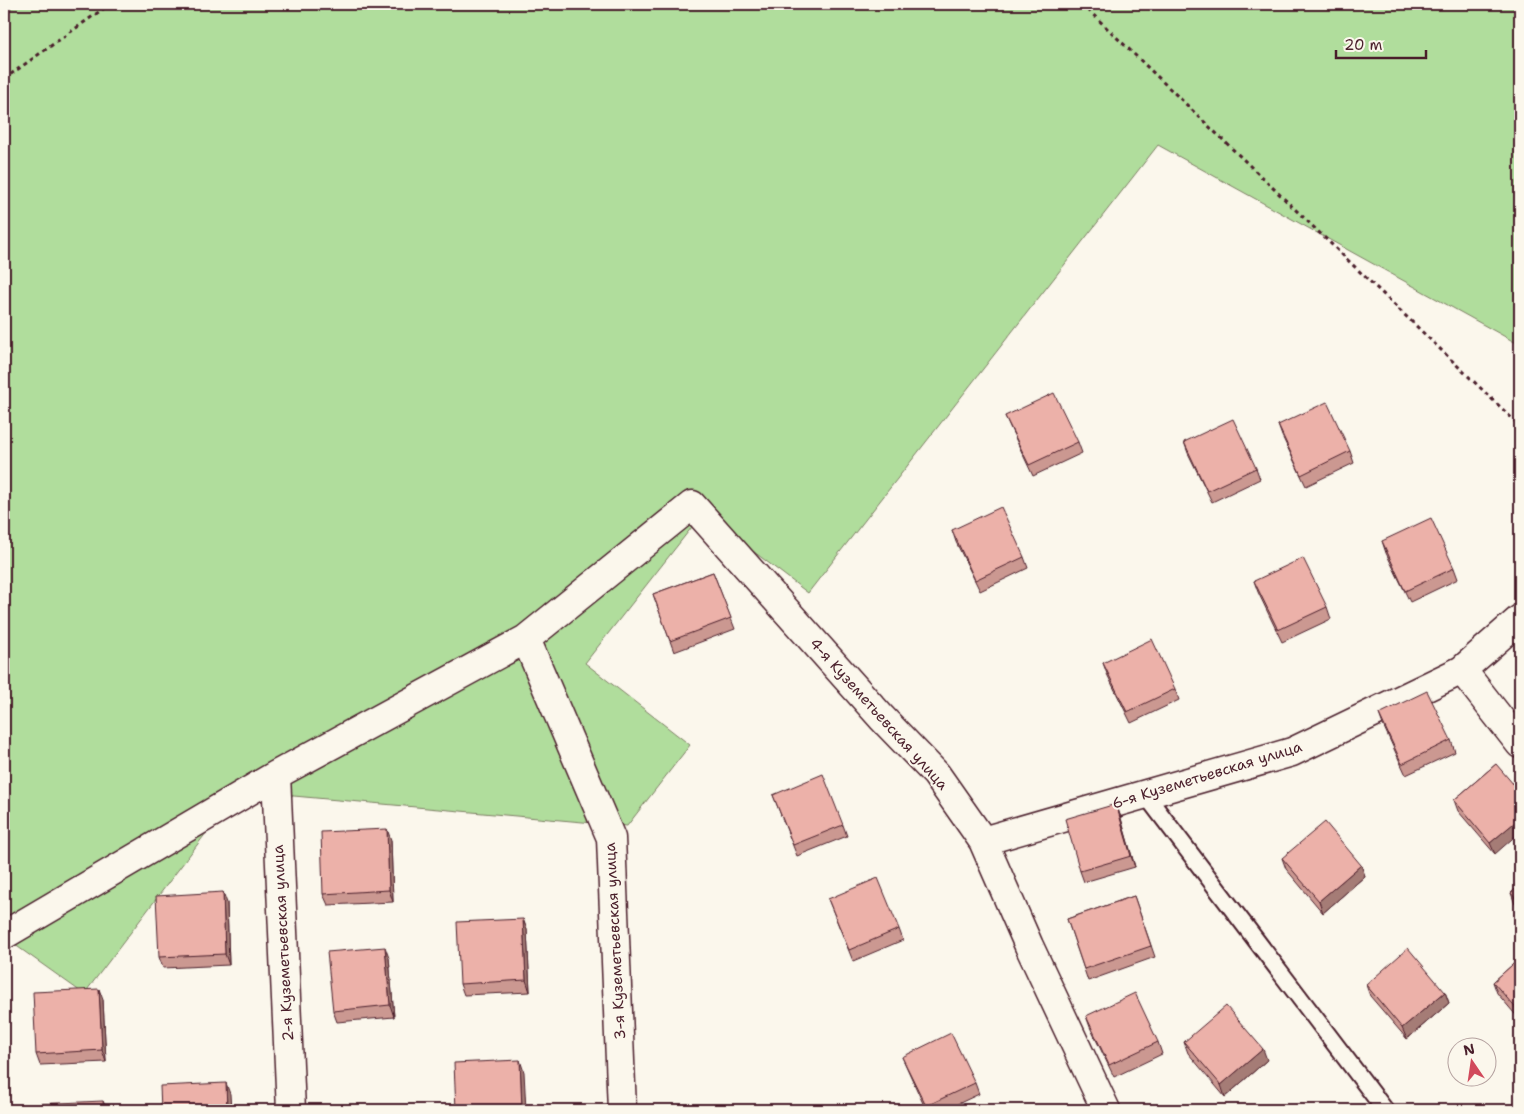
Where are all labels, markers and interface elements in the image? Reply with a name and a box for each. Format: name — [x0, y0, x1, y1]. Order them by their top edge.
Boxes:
scale bar — [1336, 28, 1426, 60]
text: 20 m — [1344, 35, 1383, 55]
street label: 4-я Куземетьевская улица — [805, 634, 953, 795]
street label: 6-я Куземетьевская улица — [1110, 736, 1305, 813]
street label: 3-я Куземетьевская улица — [600, 841, 630, 1040]
street label: 2-я Куземетьевская улица — [268, 844, 298, 1042]
north arrow — [1446, 1036, 1496, 1086]
text: N — [1462, 1039, 1477, 1059]

